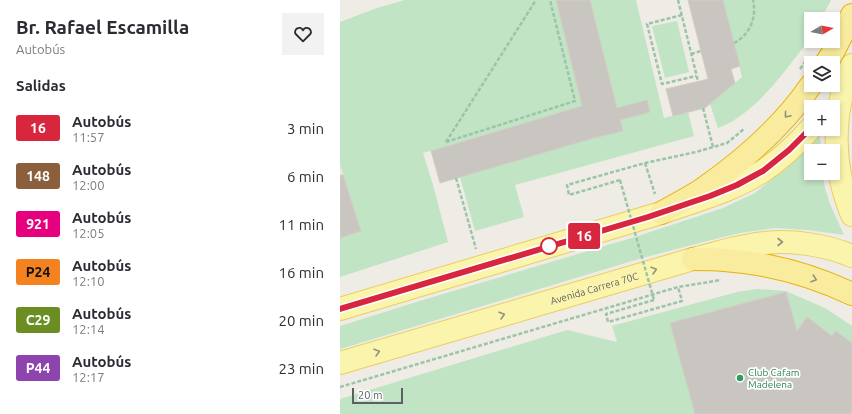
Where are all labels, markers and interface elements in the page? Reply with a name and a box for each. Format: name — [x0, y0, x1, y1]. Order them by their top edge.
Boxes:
north arrow — [804, 12, 840, 48]
map controls — [804, 12, 840, 180]
button: heart — [282, 13, 324, 55]
text: Br. Rafael Escamilla — [16, 16, 189, 38]
text: Autobús — [16, 42, 65, 56]
button: layers — [804, 56, 840, 92]
text: Salidas — [16, 77, 66, 94]
button: + — [804, 100, 840, 136]
one-way arrow — [784, 111, 791, 118]
text: Autobús — [72, 113, 131, 130]
text: 16 — [30, 120, 46, 136]
text: 3 min — [287, 120, 324, 137]
text: 11:57 — [72, 130, 105, 144]
button: − — [804, 144, 840, 180]
text: Autobús — [72, 161, 131, 178]
text: 148 — [26, 168, 50, 184]
text: 6 min — [287, 168, 324, 185]
text: 12:00 — [72, 178, 105, 192]
text: Autobús — [72, 209, 131, 226]
text: 921 — [26, 216, 50, 232]
text: 11 min — [278, 216, 324, 233]
line badge: 16 — [566, 223, 602, 249]
text: 12:05 — [72, 226, 105, 240]
text: 16 — [576, 228, 592, 244]
unlabelled marker — [540, 237, 558, 255]
one-way arrow — [777, 238, 783, 246]
text: Autobús — [72, 257, 131, 274]
text: P24 — [26, 264, 50, 280]
text: 16 min — [278, 264, 324, 281]
one-way arrow — [650, 267, 657, 275]
street label: Avenida Carrera 70C — [549, 270, 640, 307]
text: 12:10 — [72, 274, 105, 288]
one-way arrow — [810, 274, 817, 283]
text: Autobús — [72, 305, 131, 322]
one-way arrow — [498, 311, 505, 320]
text: C29 — [26, 312, 50, 328]
text: 20 min — [278, 312, 324, 329]
text: 12:14 — [72, 322, 105, 336]
one-way arrow — [374, 348, 381, 357]
text: Autobús — [72, 353, 131, 370]
text: P44 — [26, 360, 50, 376]
text: 23 min — [278, 360, 324, 377]
place label: Club Cafam Madelena — [748, 367, 799, 390]
text: 12:17 — [72, 370, 105, 384]
marker: Club Cafam Madelena — [735, 373, 745, 383]
scale bar — [352, 386, 403, 405]
text: 20 m — [358, 389, 382, 401]

